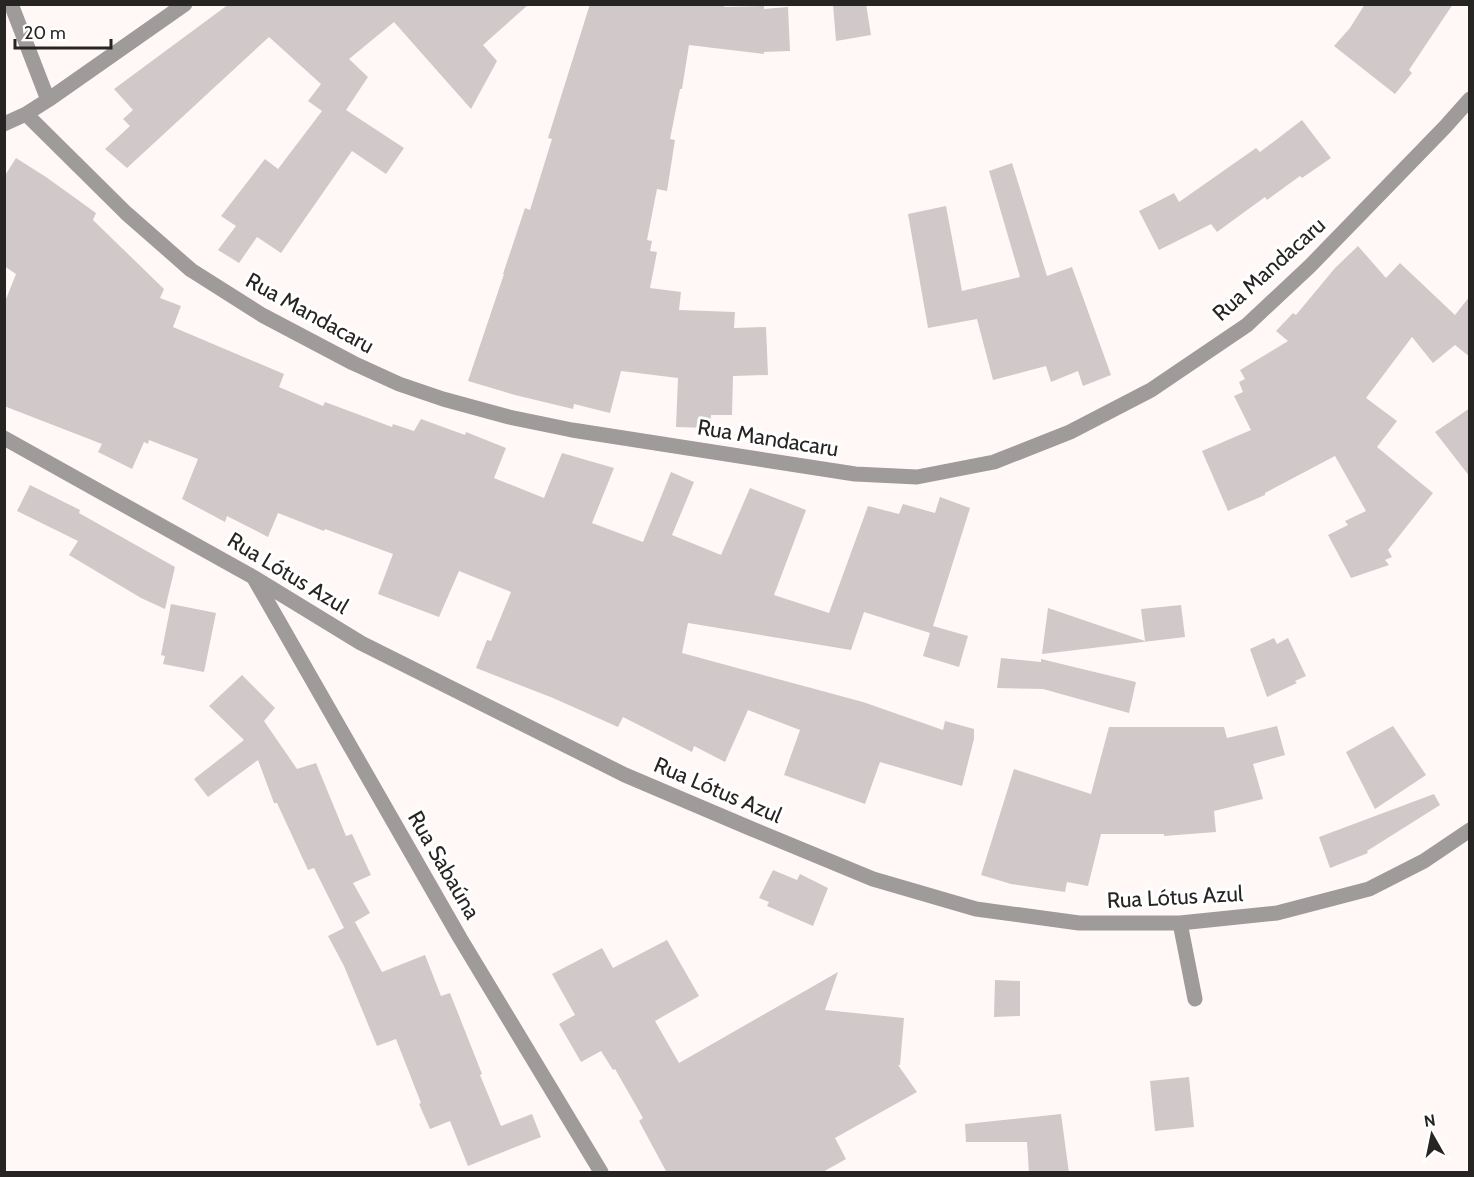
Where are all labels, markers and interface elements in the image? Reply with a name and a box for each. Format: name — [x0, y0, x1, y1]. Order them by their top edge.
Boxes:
scale bar — [15, 12, 111, 50]
text: 20 m — [24, 22, 66, 44]
street label: Rua Mandacaru — [1207, 211, 1331, 327]
street label: Rua Mandacaru — [241, 267, 379, 359]
street label: Rua Mandacaru — [696, 414, 840, 462]
street label: Rua Lótus Azul — [223, 526, 354, 620]
street label: Rua Lótus Azul — [650, 751, 787, 829]
street label: Rua Sabaúna — [402, 806, 486, 924]
street label: Rua Lótus Azul — [1106, 880, 1245, 914]
north arrow — [1402, 1105, 1462, 1165]
text: N — [1423, 1110, 1437, 1131]

